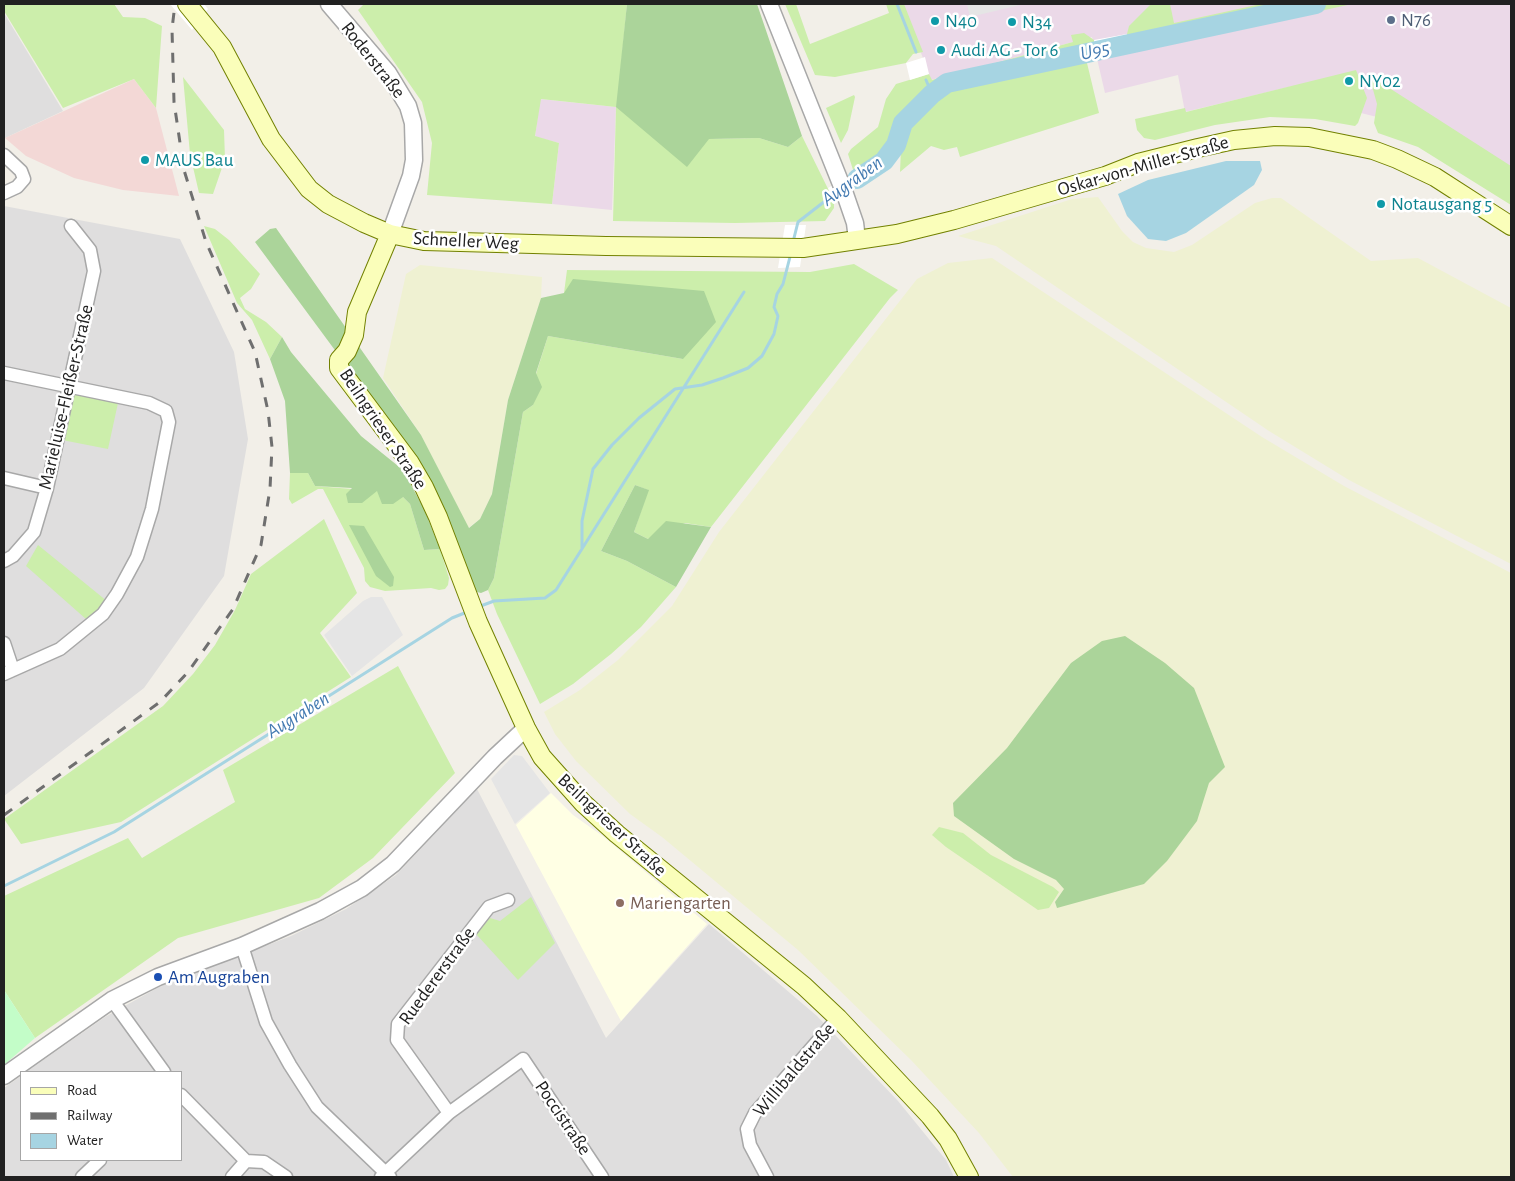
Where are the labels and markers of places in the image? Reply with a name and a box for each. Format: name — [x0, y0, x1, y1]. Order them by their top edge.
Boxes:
place label: N76 — [1401, 9, 1431, 31]
place label: N40 — [945, 10, 977, 32]
place label: N34 — [1022, 11, 1052, 33]
marker: N76 — [1385, 14, 1397, 26]
marker: N40 — [929, 15, 941, 27]
marker: N34 — [1006, 16, 1018, 28]
place label: Audi AG - Tor 6 — [951, 39, 1058, 61]
marker: Audi AG - Tor 6 — [935, 44, 947, 56]
place label: NY02 — [1359, 70, 1401, 92]
marker: NY02 — [1343, 75, 1355, 87]
place label: MAUS Bau — [155, 149, 233, 171]
marker: MAUS Bau — [139, 154, 151, 166]
place label: Notausgang 5 — [1391, 193, 1492, 215]
marker: Notausgang 5 — [1375, 198, 1387, 210]
place label: Mariengarten — [630, 892, 731, 914]
marker: Mariengarten — [614, 897, 626, 909]
place label: Am Augraben — [168, 966, 270, 988]
marker: Am Augraben — [152, 971, 164, 983]

